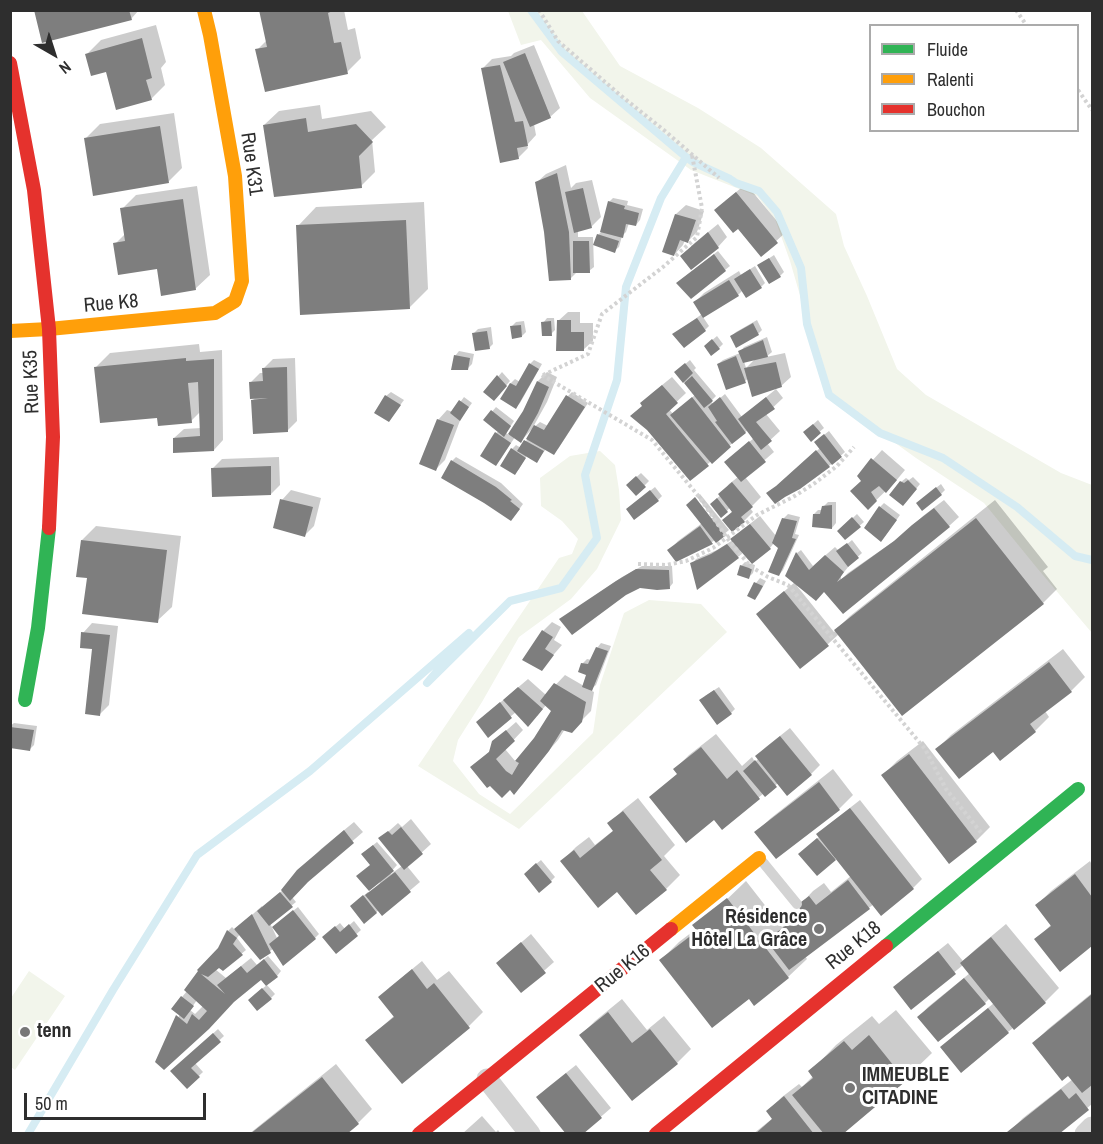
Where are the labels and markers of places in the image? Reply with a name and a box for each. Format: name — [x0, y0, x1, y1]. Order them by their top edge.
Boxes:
place label: Résidence Hôtel La Grâce — [691, 906, 807, 953]
marker: Résidence Hôtel La Grâce — [812, 922, 826, 936]
place label: tenn — [37, 1020, 72, 1044]
marker: tenn — [18, 1025, 32, 1039]
place label: IMMEUBLE CITADINE — [862, 1064, 949, 1111]
marker: IMMEUBLE CITADINE — [843, 1081, 857, 1095]

